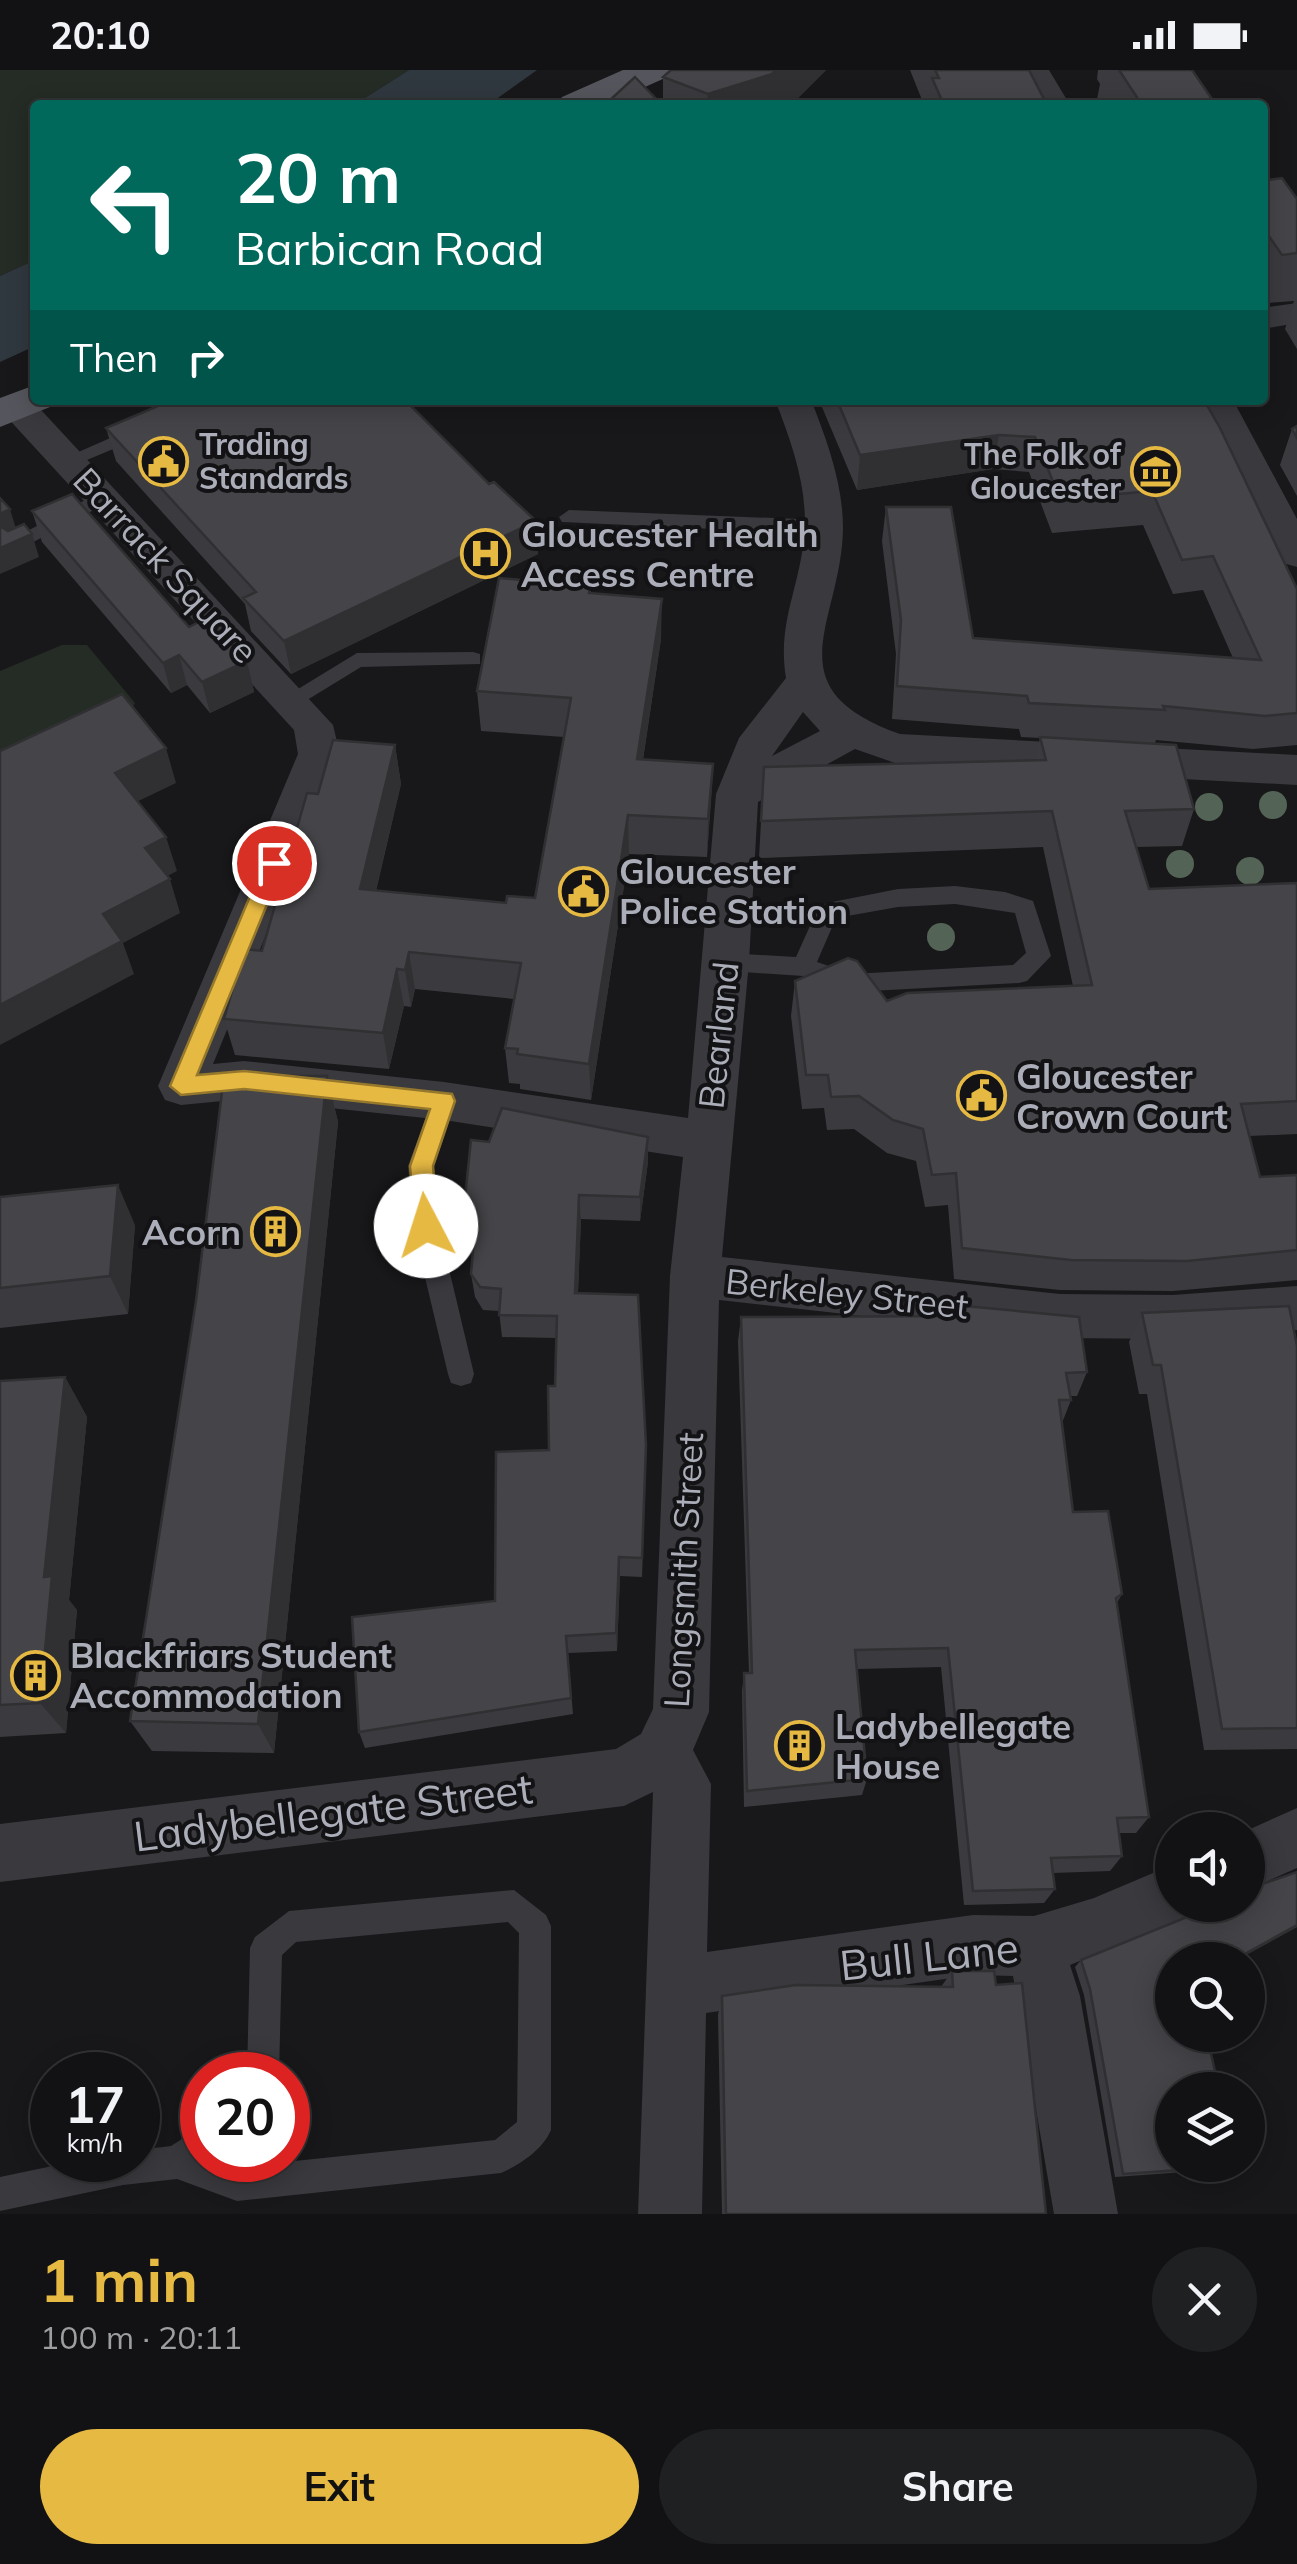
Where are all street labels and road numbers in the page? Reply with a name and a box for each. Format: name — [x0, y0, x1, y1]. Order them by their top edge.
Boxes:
street label: Barrack Square — [64, 458, 268, 672]
street label: Bearland — [688, 959, 748, 1111]
street label: Berkeley Street — [723, 1258, 971, 1328]
street label: Longsmith Street — [654, 1431, 712, 1709]
street label: Ladybellegate Street — [131, 1761, 535, 1863]
street label: Bull Lane — [837, 1920, 1021, 1992]

